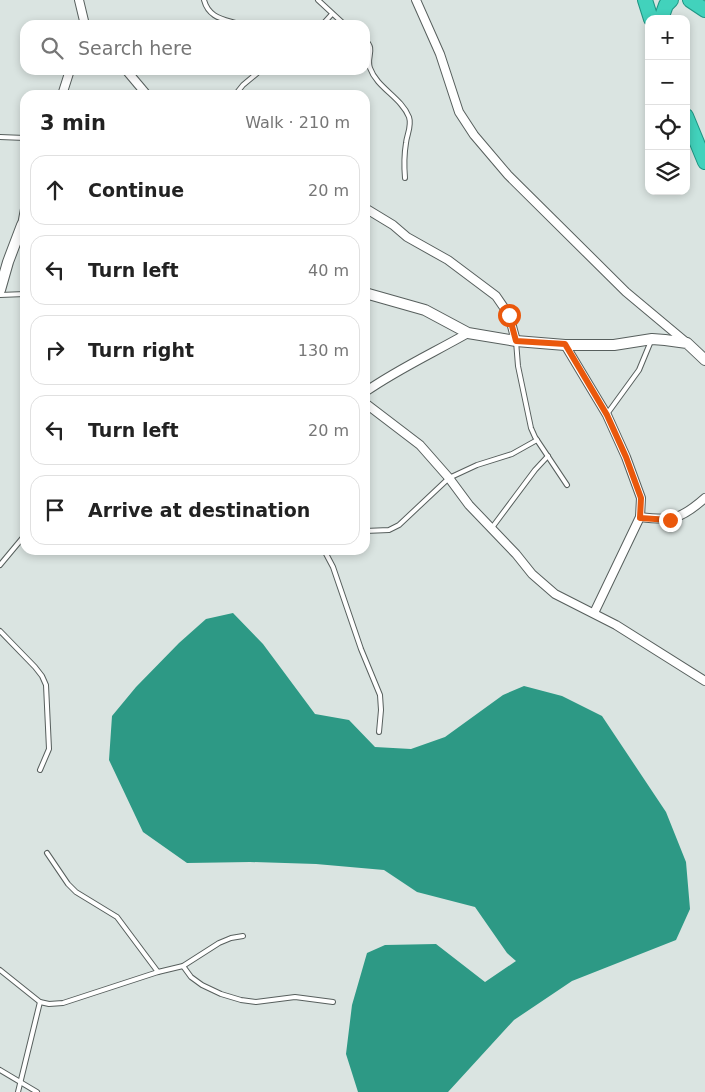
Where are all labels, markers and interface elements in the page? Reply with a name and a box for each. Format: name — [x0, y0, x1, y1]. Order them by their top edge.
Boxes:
map controls — [645, 15, 690, 195]
button: + — [645, 15, 690, 60]
search box — [20, 20, 370, 75]
icon: search — [38, 34, 66, 62]
text: Search here — [78, 37, 192, 59]
button: − — [645, 60, 690, 105]
button: locate — [645, 105, 690, 150]
text: 3 min — [40, 111, 106, 135]
text: Walk · 210 m — [245, 113, 350, 132]
button: layers — [645, 150, 690, 195]
icon: ahead — [41, 176, 69, 204]
text: Continue — [88, 179, 184, 201]
text: 20 m — [308, 181, 349, 200]
icon: left — [41, 256, 69, 284]
text: Turn left — [88, 259, 179, 281]
text: 40 m — [308, 261, 349, 280]
route start — [498, 304, 521, 327]
icon: right — [41, 336, 69, 364]
text: Turn right — [88, 339, 194, 361]
text: 130 m — [298, 341, 349, 360]
icon: left — [41, 416, 69, 444]
text: Turn left — [88, 419, 179, 441]
text: 20 m — [308, 421, 349, 440]
icon: arrive — [41, 496, 69, 524]
text: Arrive at destination — [88, 499, 310, 521]
route end — [659, 509, 682, 532]

